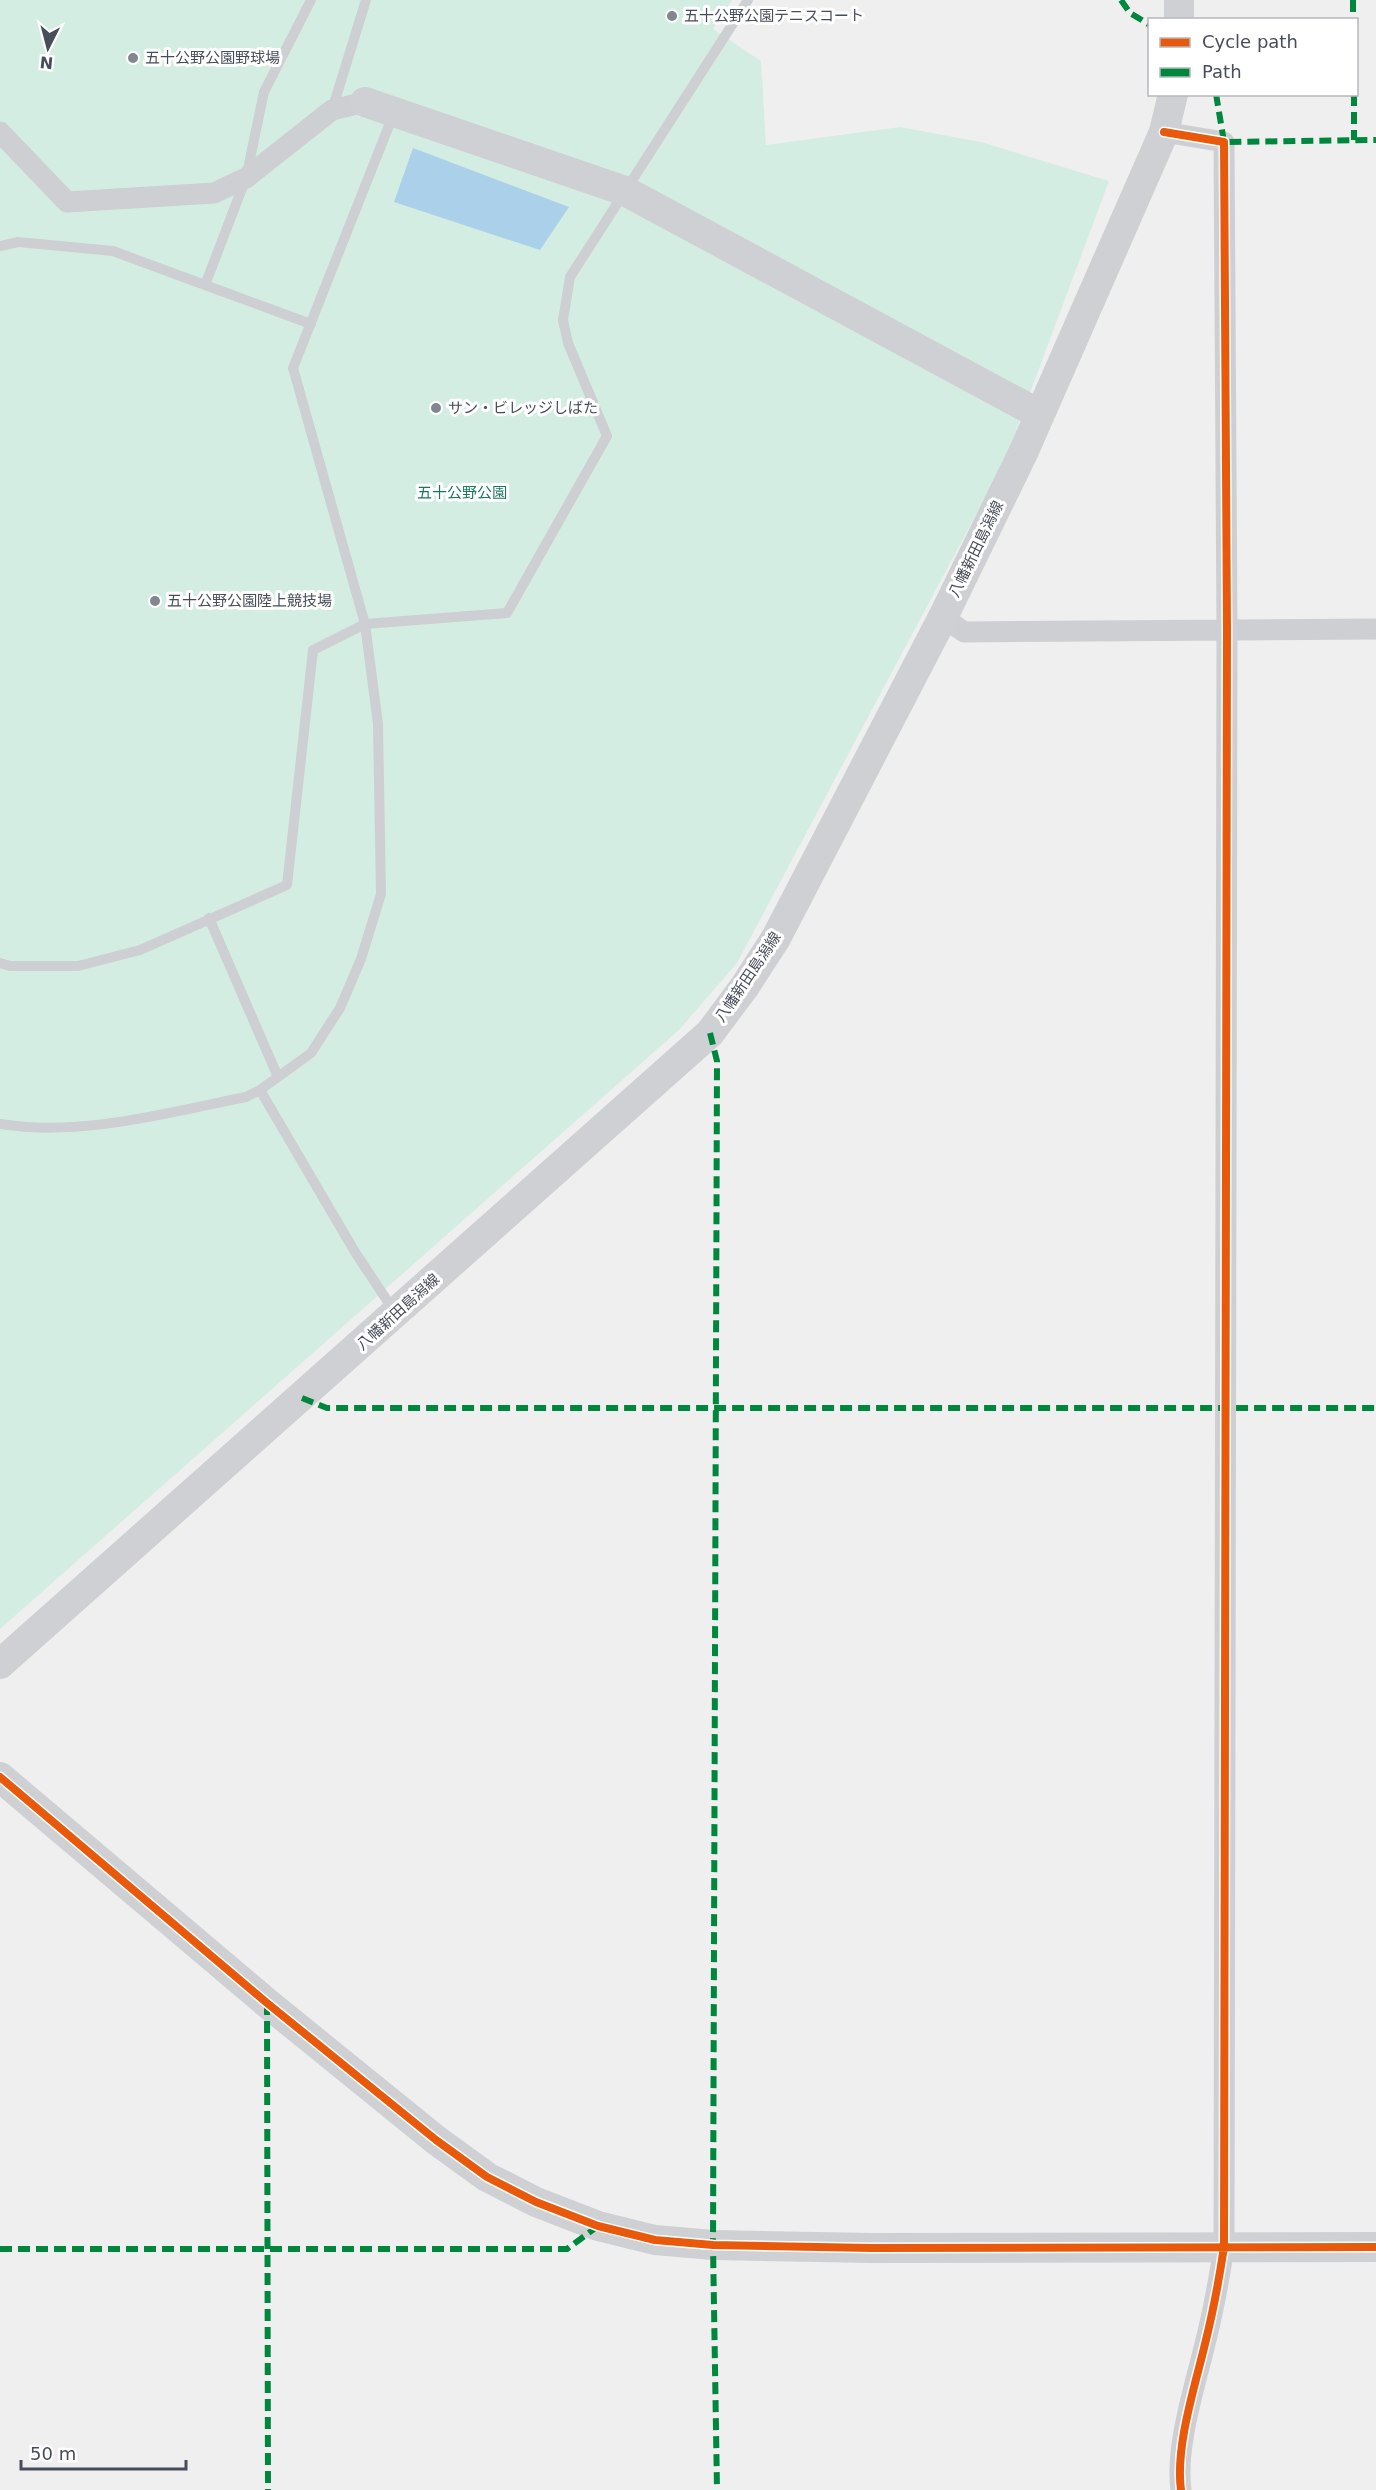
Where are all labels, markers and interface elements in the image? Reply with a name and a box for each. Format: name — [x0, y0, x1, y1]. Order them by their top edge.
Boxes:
place label: 五十公野公園テニスコート — [684, 7, 864, 25]
marker: 五十公野公園テニスコート — [665, 9, 679, 23]
north arrow — [18, 18, 78, 78]
legend — [1148, 18, 1358, 96]
text: Cycle path — [1202, 31, 1298, 52]
place label: 五十公野公園野球場 — [145, 49, 280, 67]
marker: 五十公野公園野球場 — [126, 51, 140, 65]
text: N — [39, 52, 54, 73]
text: Path — [1202, 61, 1242, 82]
place label: サン・ビレッジしばた — [448, 399, 598, 417]
marker: サン・ビレッジしばた — [429, 401, 443, 415]
park label: 五十公野公園 — [417, 484, 507, 502]
street label: 八幡新田島潟線 — [945, 498, 1007, 600]
place label: 五十公野公園陸上競技場 — [167, 592, 332, 610]
marker: 五十公野公園陸上競技場 — [148, 594, 162, 608]
street label: 八幡新田島潟線 — [711, 928, 785, 1026]
street label: 八幡新田島潟線 — [353, 1270, 443, 1354]
scale bar — [21, 2433, 186, 2471]
text: 50 m — [30, 2443, 76, 2464]

